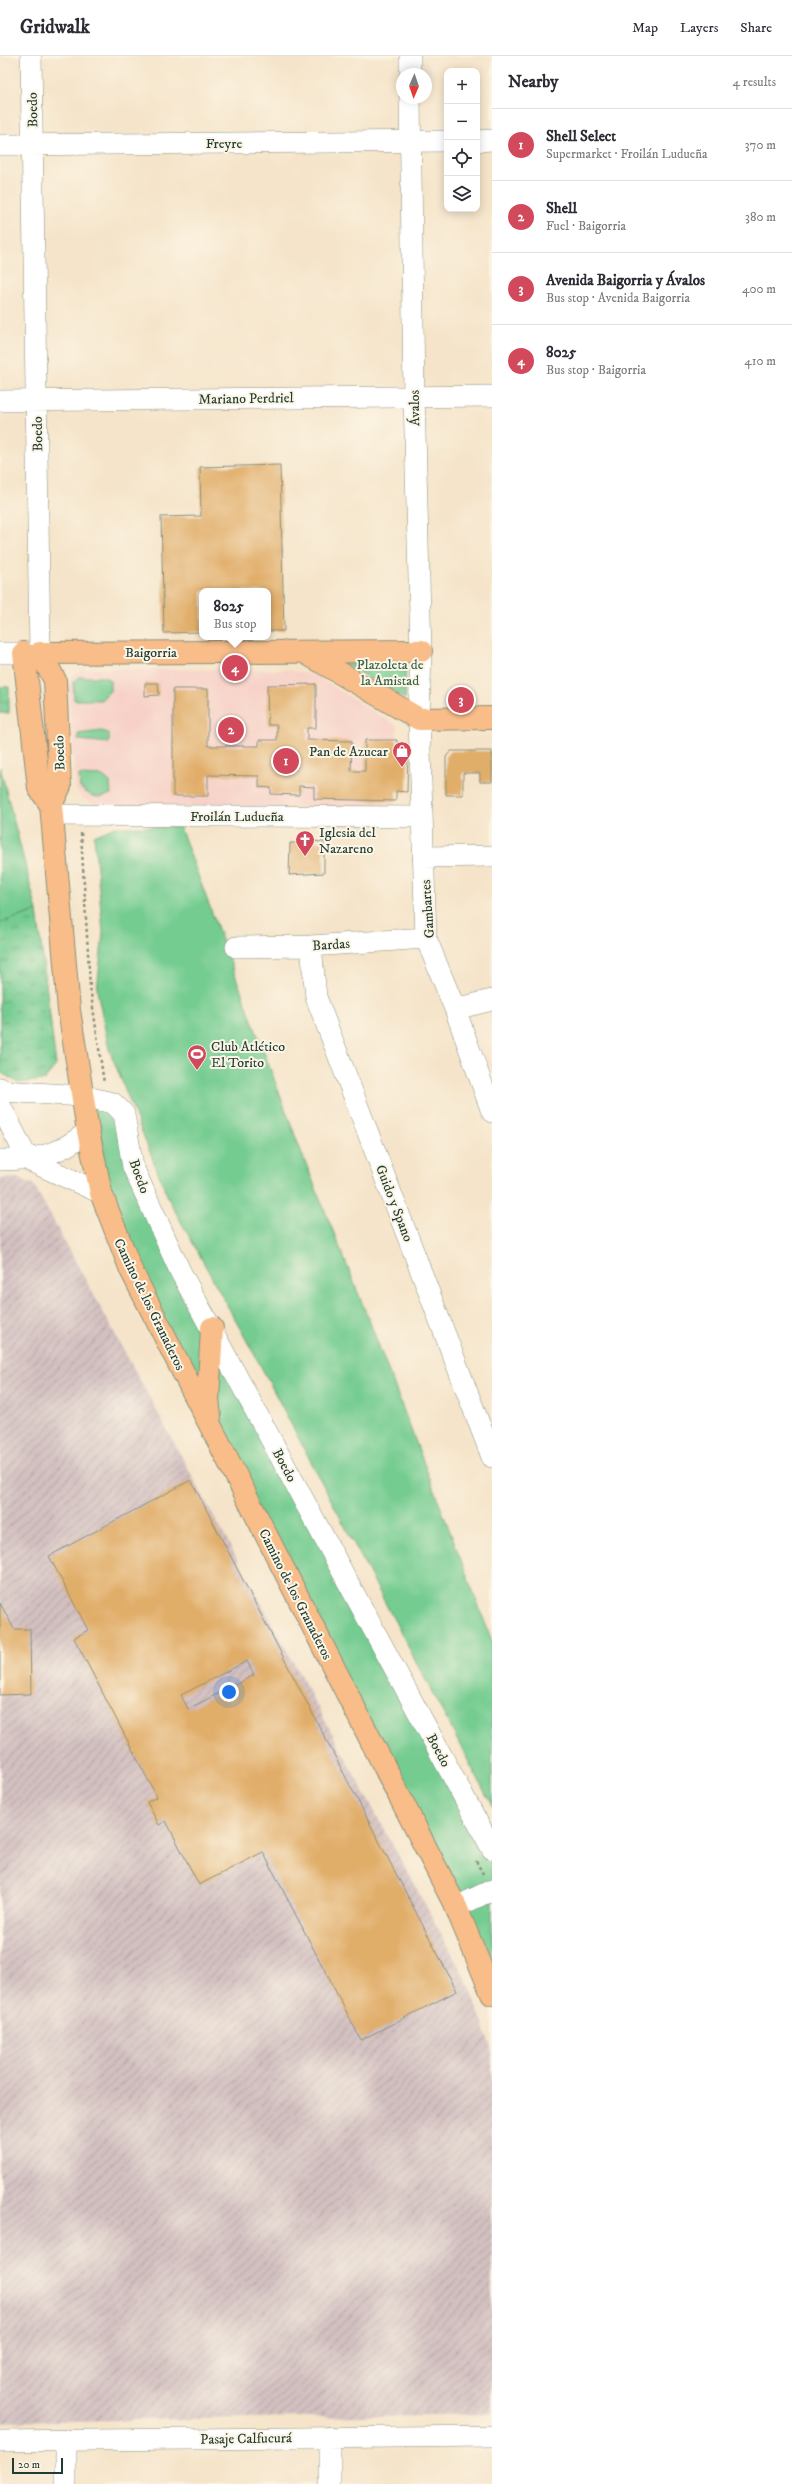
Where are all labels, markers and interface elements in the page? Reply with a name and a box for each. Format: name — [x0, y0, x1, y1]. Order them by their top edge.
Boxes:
text: Gridwalk — [20, 16, 90, 39]
text: Map — [632, 19, 658, 37]
text: Layers — [680, 19, 718, 37]
text: Share — [740, 19, 772, 37]
north arrow — [396, 68, 432, 104]
map controls — [444, 68, 480, 212]
button: + — [444, 68, 480, 104]
text: Nearby — [508, 71, 558, 93]
text: 4 results — [733, 74, 776, 90]
street label: Boedo — [24, 92, 42, 128]
button: − — [444, 104, 480, 140]
text: Shell Select — [546, 127, 616, 146]
street label: Freyre — [206, 135, 242, 153]
text: 1 — [519, 137, 523, 153]
text: 370 m — [745, 137, 776, 153]
button: locate — [444, 140, 480, 176]
text: Supermarket · Froilán Ludueña — [546, 146, 707, 162]
button: layers — [444, 176, 480, 212]
text: Shell — [546, 199, 577, 218]
text: 2 — [518, 209, 524, 225]
text: 380 m — [745, 209, 776, 225]
text: Fuel · Baigorria — [546, 218, 626, 234]
text: Avenida Baigorria y Ávalos — [546, 271, 705, 290]
text: 3 — [519, 281, 523, 297]
text: 400 m — [742, 281, 776, 297]
text: Bus stop · Avenida Baigorria — [546, 290, 690, 306]
text: 8025 — [546, 343, 576, 362]
text: 4 — [517, 353, 525, 369]
text: 410 m — [744, 353, 776, 369]
text: Bus stop · Baigorria — [546, 362, 646, 378]
street label: Mariano Perdriel — [198, 389, 295, 409]
street label: Ávalos — [406, 389, 424, 426]
street label: Boedo — [29, 416, 47, 452]
popup — [199, 588, 271, 640]
text: 8025 — [214, 597, 244, 616]
text: Bus stop — [214, 616, 257, 632]
street label: Baigorria — [125, 644, 177, 662]
pin: 4 — [222, 653, 248, 683]
park label: Plazoleta de la Amistad — [356, 656, 424, 690]
pin: 3 — [448, 685, 474, 715]
pin: 2 — [218, 715, 244, 745]
street label: Boedo — [50, 735, 70, 771]
shop icon: Pan de Azucar — [391, 740, 413, 768]
place label: Pan de Azucar — [309, 743, 389, 761]
pin: 1 — [273, 746, 299, 776]
street label: Froilán Ludueña — [190, 808, 284, 826]
place label: Iglesia del Nazareno — [319, 824, 377, 858]
church icon: Iglesia del Nazareno — [294, 829, 316, 857]
street label: Gambartes — [417, 879, 439, 939]
street label: Bardas — [312, 935, 351, 955]
place label: Club Atlético El Torito — [211, 1038, 285, 1072]
sports icon: Club Atlético El Torito — [186, 1043, 208, 1071]
street label: Boedo — [125, 1157, 154, 1196]
street label: Guido y Spano — [371, 1162, 417, 1245]
street label: Camino de los Granaderos — [109, 1236, 189, 1374]
street label: Boedo — [268, 1446, 300, 1485]
street label: Camino de los Granaderos — [254, 1526, 336, 1663]
your location — [219, 1682, 239, 1702]
street label: Boedo — [422, 1731, 454, 1770]
street label: Pasaje Calfucurá — [200, 2429, 292, 2449]
scale bar — [12, 2456, 63, 2475]
text: 20 m — [18, 2458, 40, 2472]

